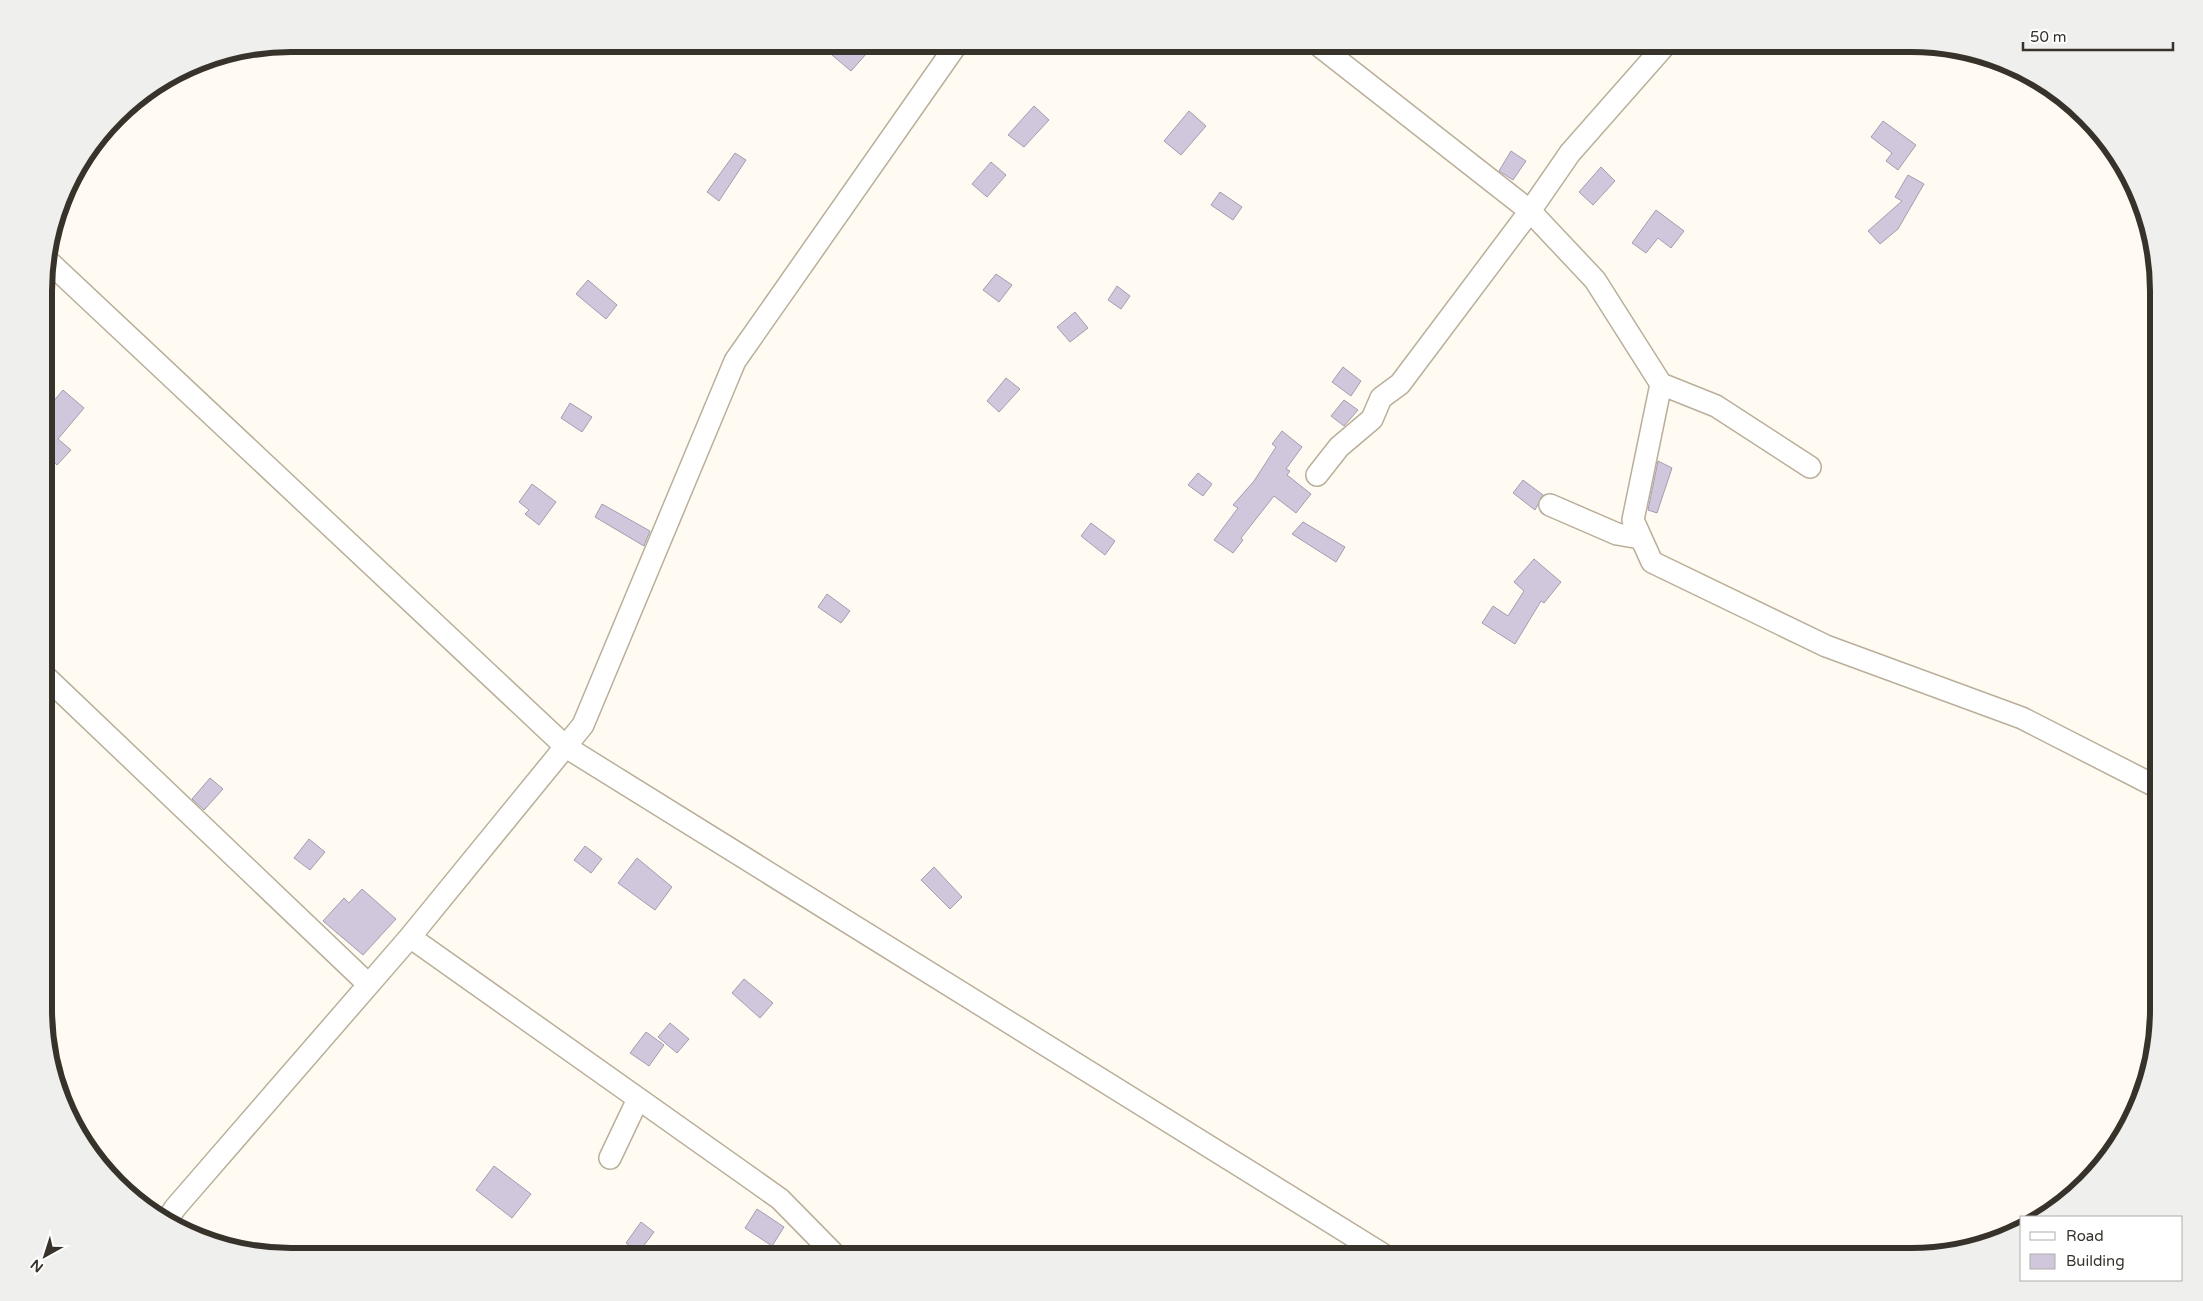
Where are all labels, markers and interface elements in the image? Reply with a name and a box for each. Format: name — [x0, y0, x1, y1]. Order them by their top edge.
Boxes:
scale bar — [2023, 20, 2173, 52]
text: 50 m — [2030, 28, 2067, 46]
legend — [2020, 1216, 2183, 1281]
text: Road — [2066, 1227, 2104, 1245]
north arrow — [20, 1231, 70, 1281]
text: Building — [2066, 1252, 2125, 1270]
text: N — [27, 1256, 47, 1276]

